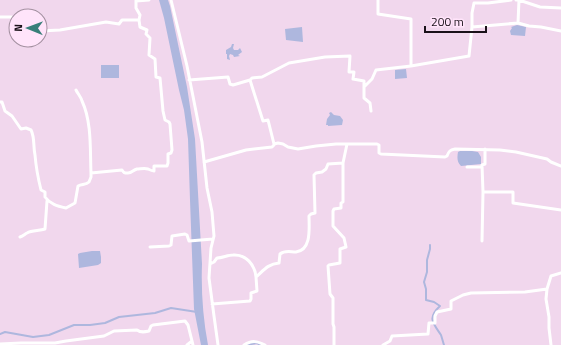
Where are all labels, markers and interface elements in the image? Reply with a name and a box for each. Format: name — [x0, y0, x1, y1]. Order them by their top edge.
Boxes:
north arrow — [8, 8, 48, 48]
scale bar — [425, 8, 486, 34]
text: 200 m — [431, 12, 464, 31]
text: N — [10, 24, 26, 32]

